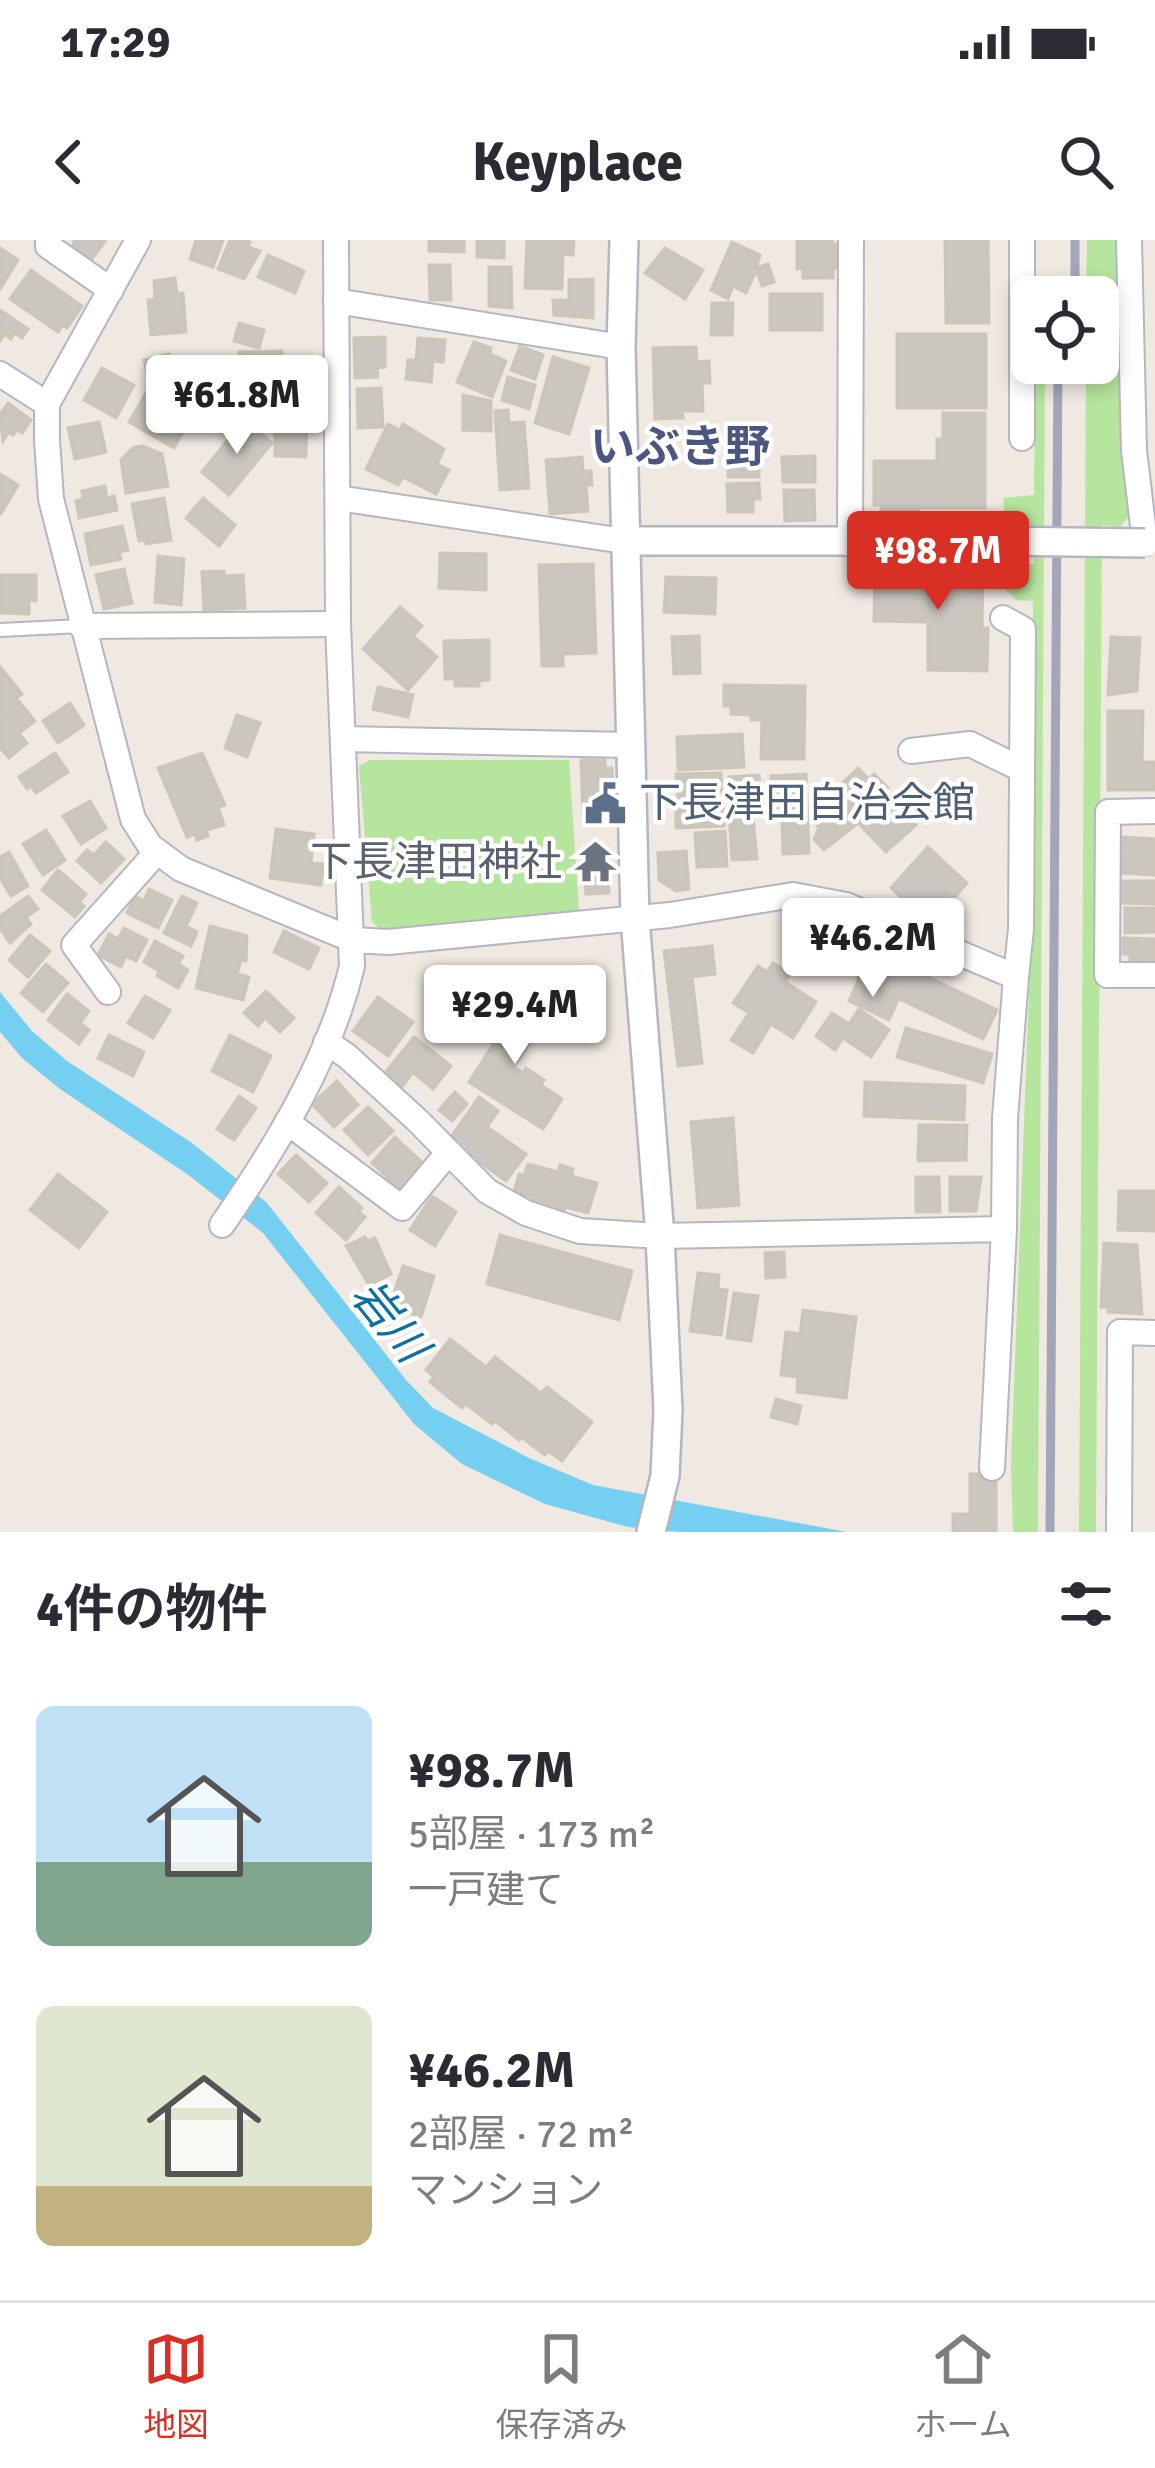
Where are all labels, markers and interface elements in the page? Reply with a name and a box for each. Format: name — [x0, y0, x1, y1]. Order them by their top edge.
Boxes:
text: 17:29 — [60, 15, 170, 70]
icon: back — [36, 129, 102, 195]
text: Keyplace — [472, 129, 683, 196]
icon: search — [1053, 129, 1119, 195]
map controls — [1011, 276, 1119, 384]
button: locate — [1011, 276, 1119, 384]
pin: ¥61.8M — [139, 355, 335, 457]
text: ¥61.8M — [173, 370, 301, 418]
district label: いぶき野 — [590, 420, 770, 475]
pin: ¥98.7M — [840, 511, 1036, 613]
text: ¥98.7M — [874, 526, 1002, 574]
place label: 下長津田自治会館 — [639, 778, 975, 829]
public building icon: 下長津田自治会館 — [582, 780, 628, 826]
place label: 下長津田神社 — [310, 837, 562, 888]
temple icon: 下長津田神社 — [573, 839, 619, 885]
pin: ¥46.2M — [775, 898, 971, 1000]
text: ¥46.2M — [809, 913, 937, 961]
pin: ¥29.4M — [417, 965, 613, 1067]
text: ¥29.4M — [451, 980, 579, 1028]
water label: 岩川 — [339, 1269, 441, 1376]
icon: filters — [1053, 1571, 1119, 1637]
text: 4件の物件 — [36, 1578, 268, 1641]
text: ¥98.7M — [408, 1739, 575, 1802]
icon: home — [132, 1754, 276, 1898]
text: 5部屋 · 173 m² — [408, 1810, 655, 1858]
text: 一戸建て — [408, 1866, 564, 1914]
text: ¥46.2M — [408, 2039, 575, 2102]
icon: home — [132, 2054, 276, 2198]
text: 2部屋 · 72 m² — [408, 2110, 634, 2158]
text: マンション — [408, 2166, 603, 2214]
tab: 地図 — [143, 2326, 209, 2446]
tab: 保存済み — [495, 2326, 627, 2446]
tab: ホーム — [914, 2326, 1012, 2446]

